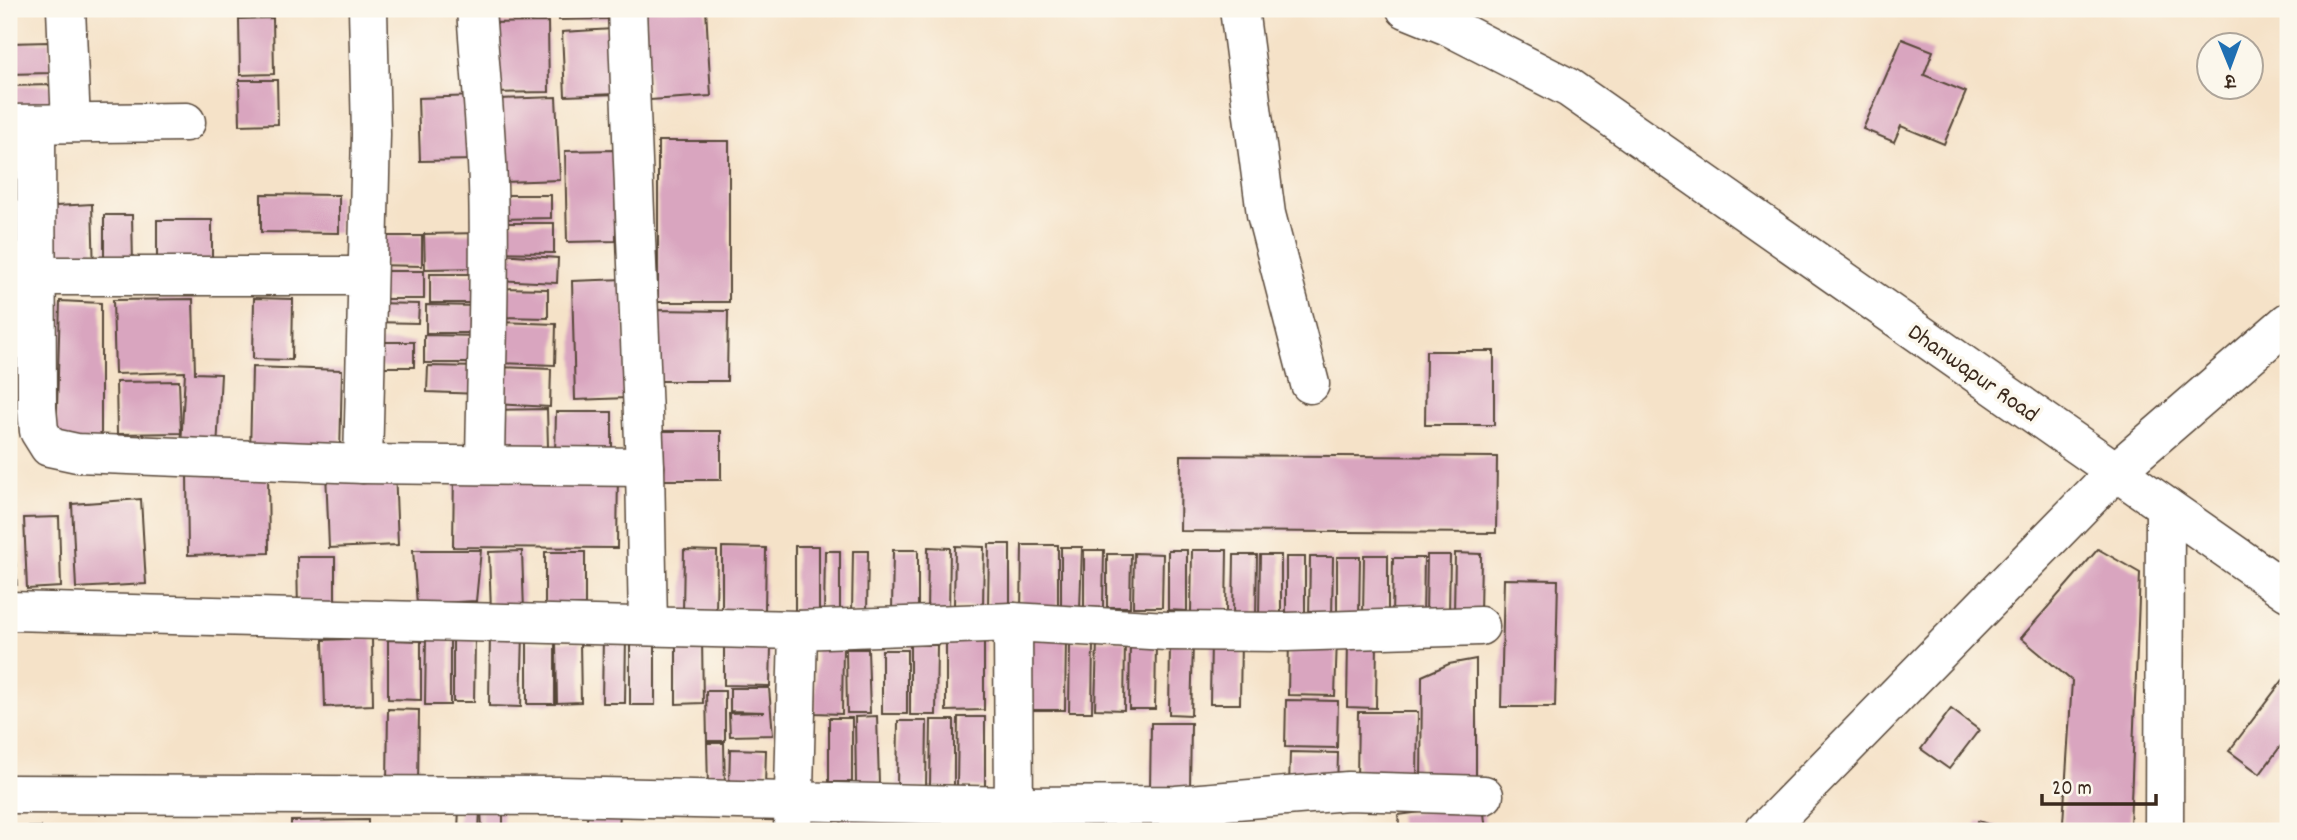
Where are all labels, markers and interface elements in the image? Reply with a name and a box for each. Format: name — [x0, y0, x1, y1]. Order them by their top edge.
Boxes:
north arrow — [2196, 32, 2266, 102]
text: उ — [2223, 66, 2237, 93]
street label: Dhanwapur Road — [1900, 317, 2045, 432]
scale bar — [2042, 763, 2155, 807]
text: 20 m — [2052, 775, 2092, 805]

